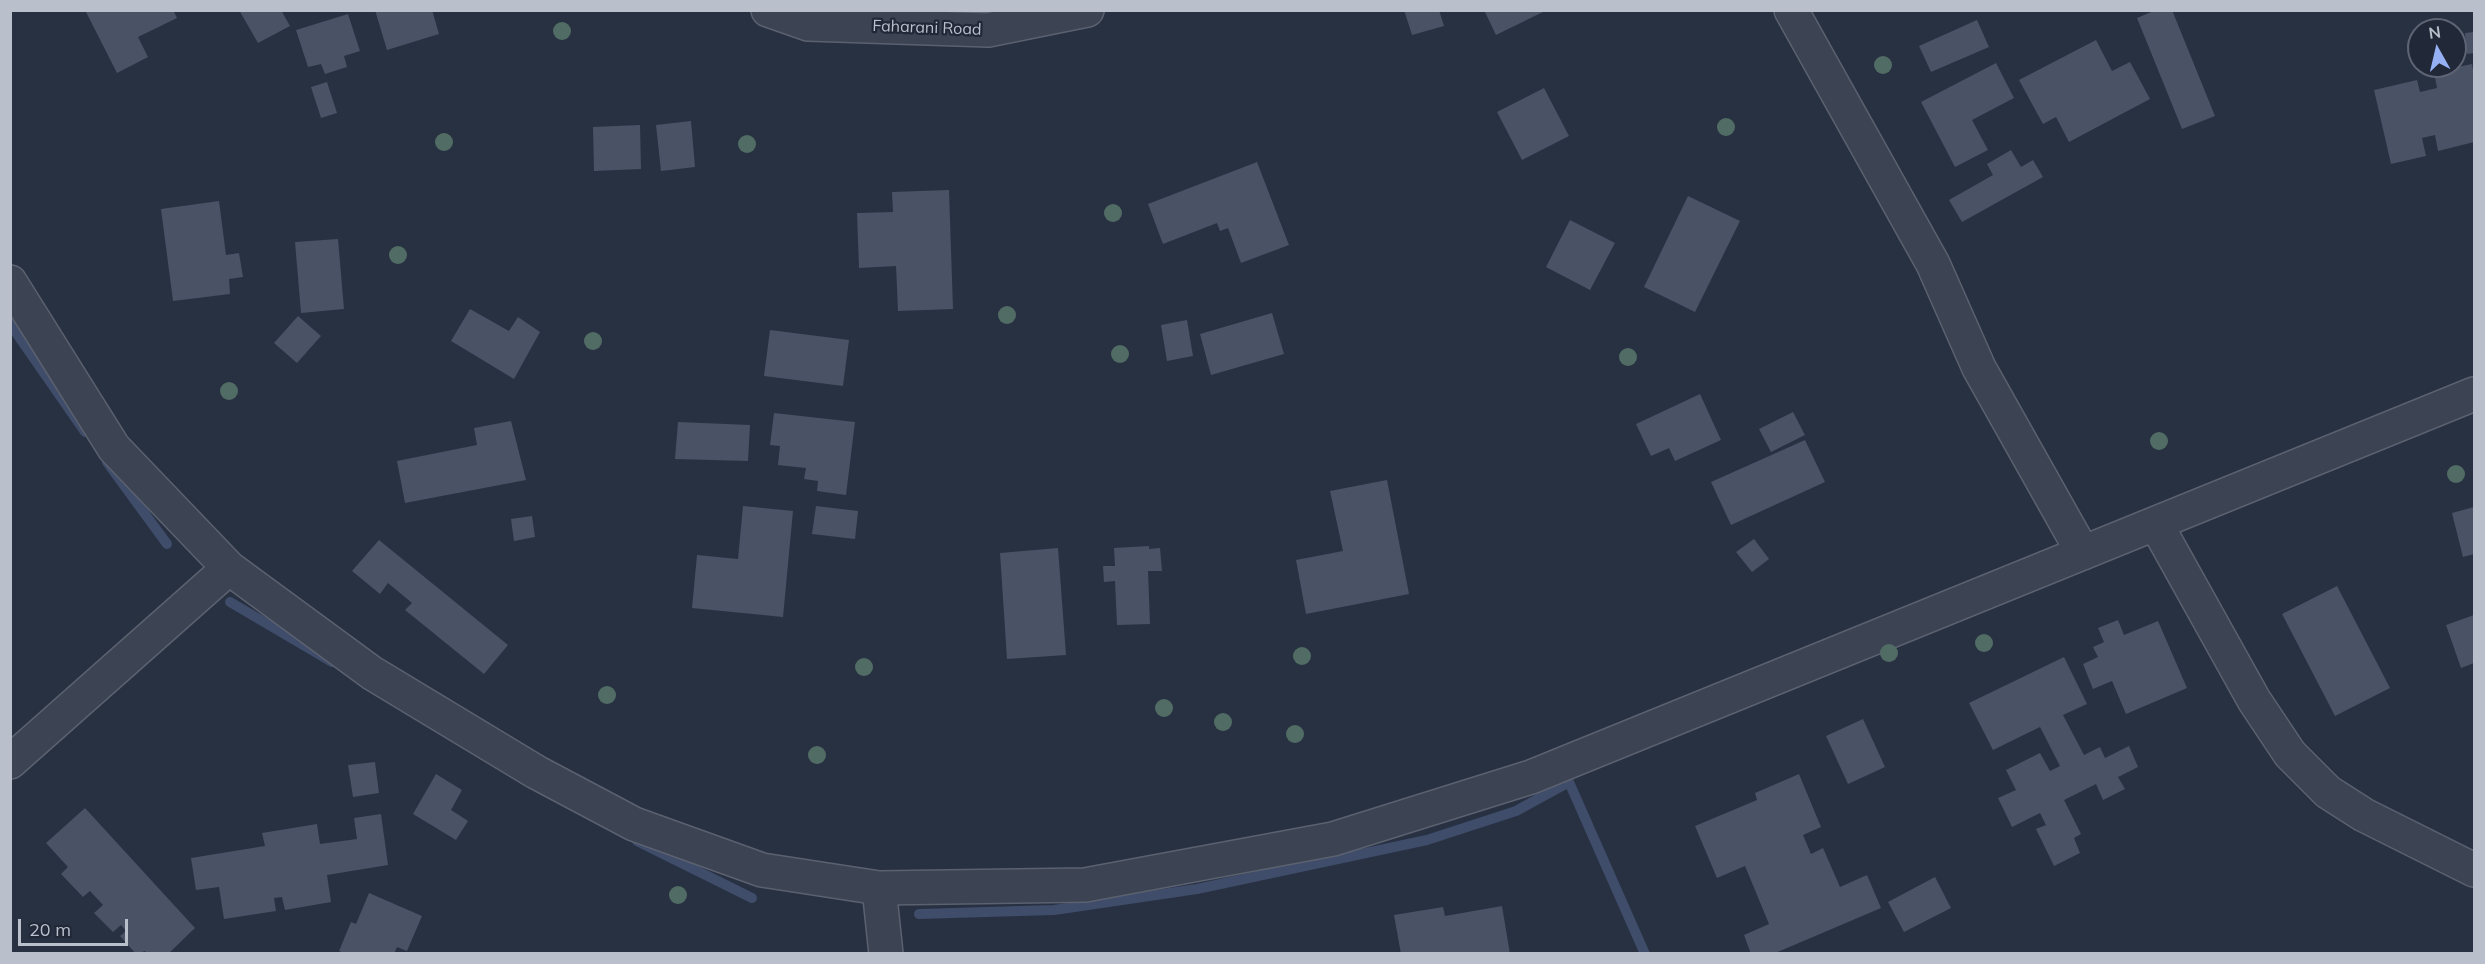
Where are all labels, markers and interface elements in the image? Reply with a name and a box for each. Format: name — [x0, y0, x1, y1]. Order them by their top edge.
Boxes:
street label: Faharani Road — [872, 17, 982, 39]
north arrow — [2407, 18, 2467, 78]
text: N — [2427, 21, 2442, 43]
scale bar — [21, 907, 130, 945]
text: 20 m — [29, 918, 71, 941]

